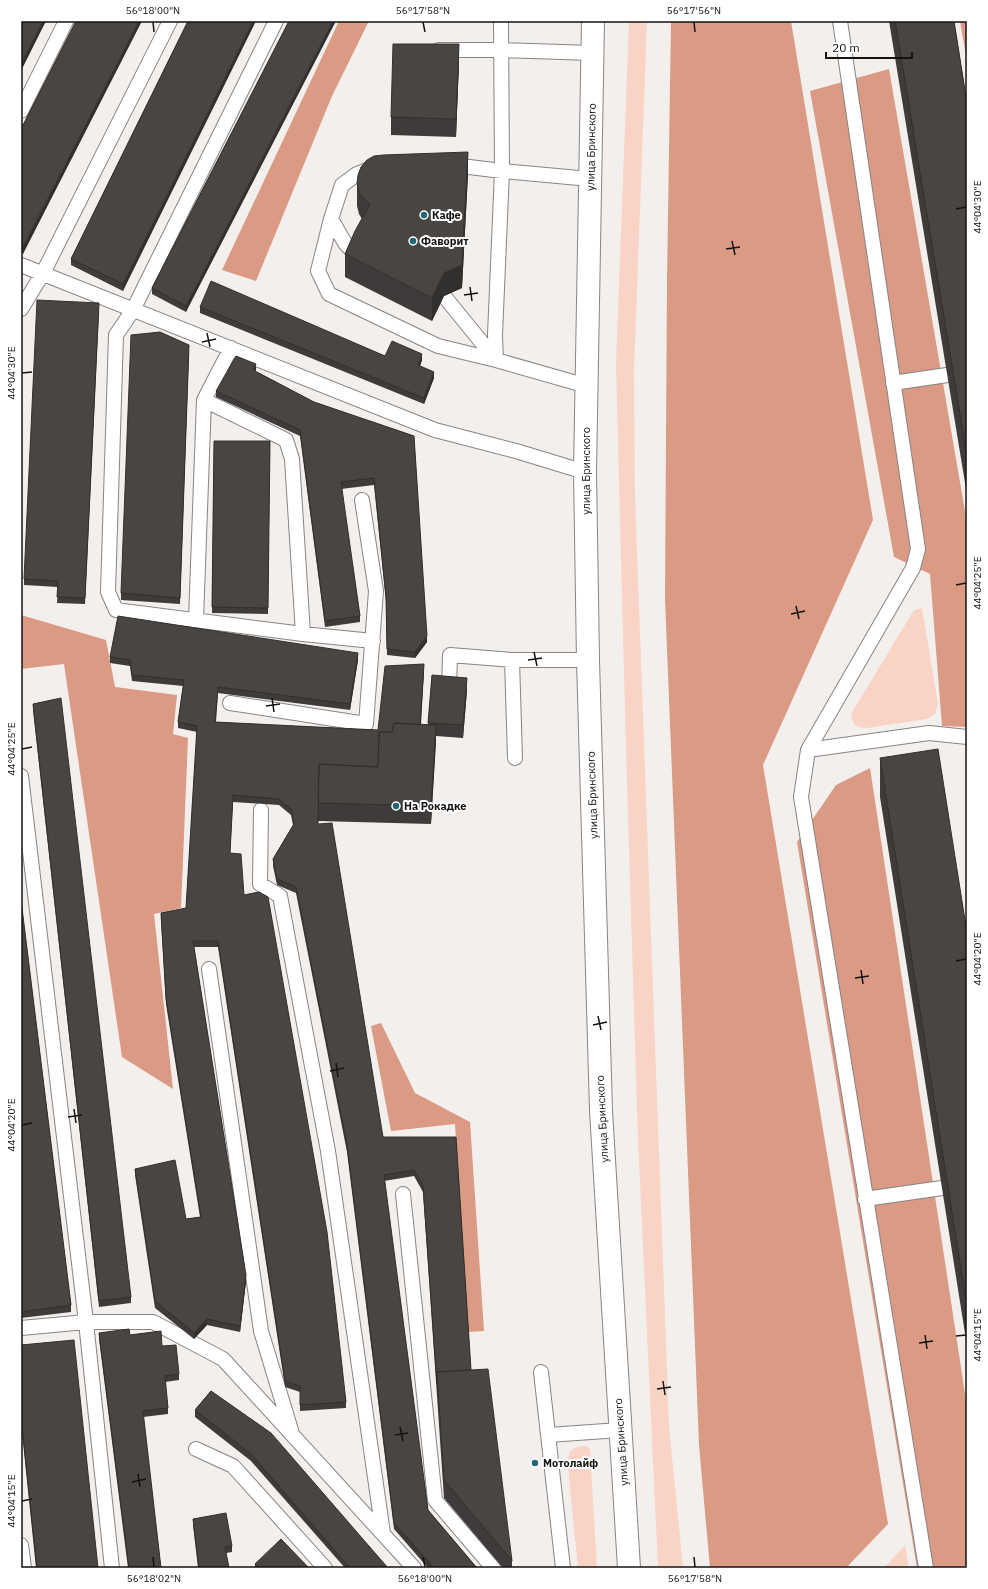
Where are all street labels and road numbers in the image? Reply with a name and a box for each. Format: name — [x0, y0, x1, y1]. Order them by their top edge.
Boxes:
street label: улица Бринского — [583, 103, 599, 191]
street label: улица Бринского — [579, 427, 593, 515]
street label: улица Бринского — [583, 751, 601, 839]
street label: улица Бринского — [593, 1075, 611, 1163]
street label: улица Бринского — [611, 1398, 631, 1486]

